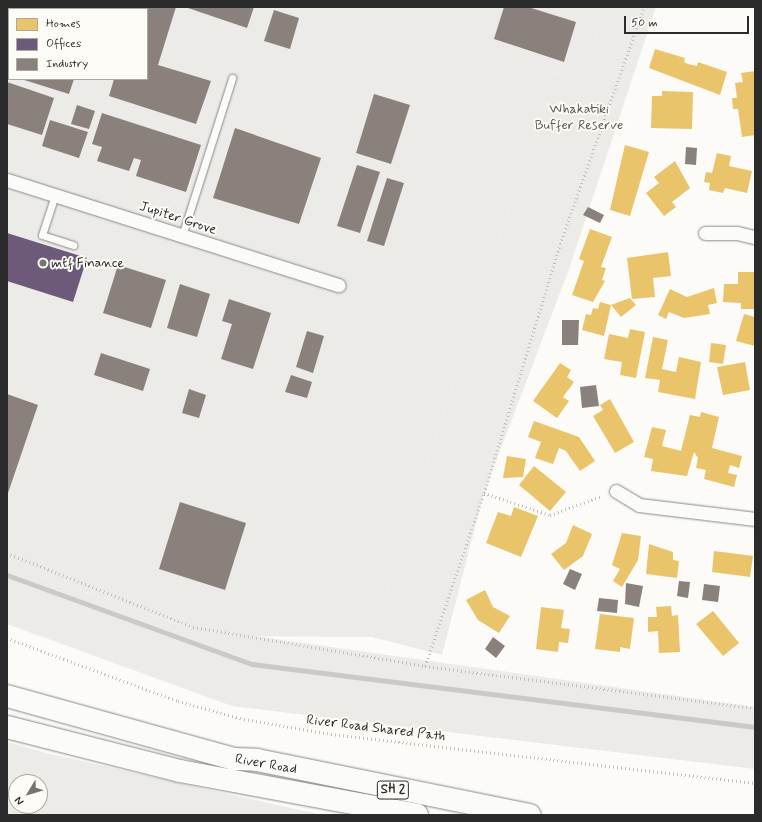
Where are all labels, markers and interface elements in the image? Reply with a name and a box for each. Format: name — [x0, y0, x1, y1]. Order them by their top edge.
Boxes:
legend — [8, 8, 148, 80]
scale bar — [626, 8, 751, 34]
text: 50 m — [631, 15, 658, 31]
text: Homes — [46, 16, 81, 32]
text: Offices — [46, 36, 81, 52]
text: Industry — [46, 56, 88, 72]
park label: Whakatiki Buffer Reserve — [534, 101, 624, 134]
street label: Jupiter Grove — [137, 198, 219, 238]
place label: mtf Finance — [51, 255, 124, 271]
marker: mtf Finance — [38, 258, 48, 268]
street label: River Road Shared Path — [306, 711, 446, 745]
street label: River Road — [234, 750, 298, 778]
north arrow — [8, 774, 48, 814]
road number: SH 2 — [376, 779, 410, 801]
text: N — [12, 794, 27, 808]

